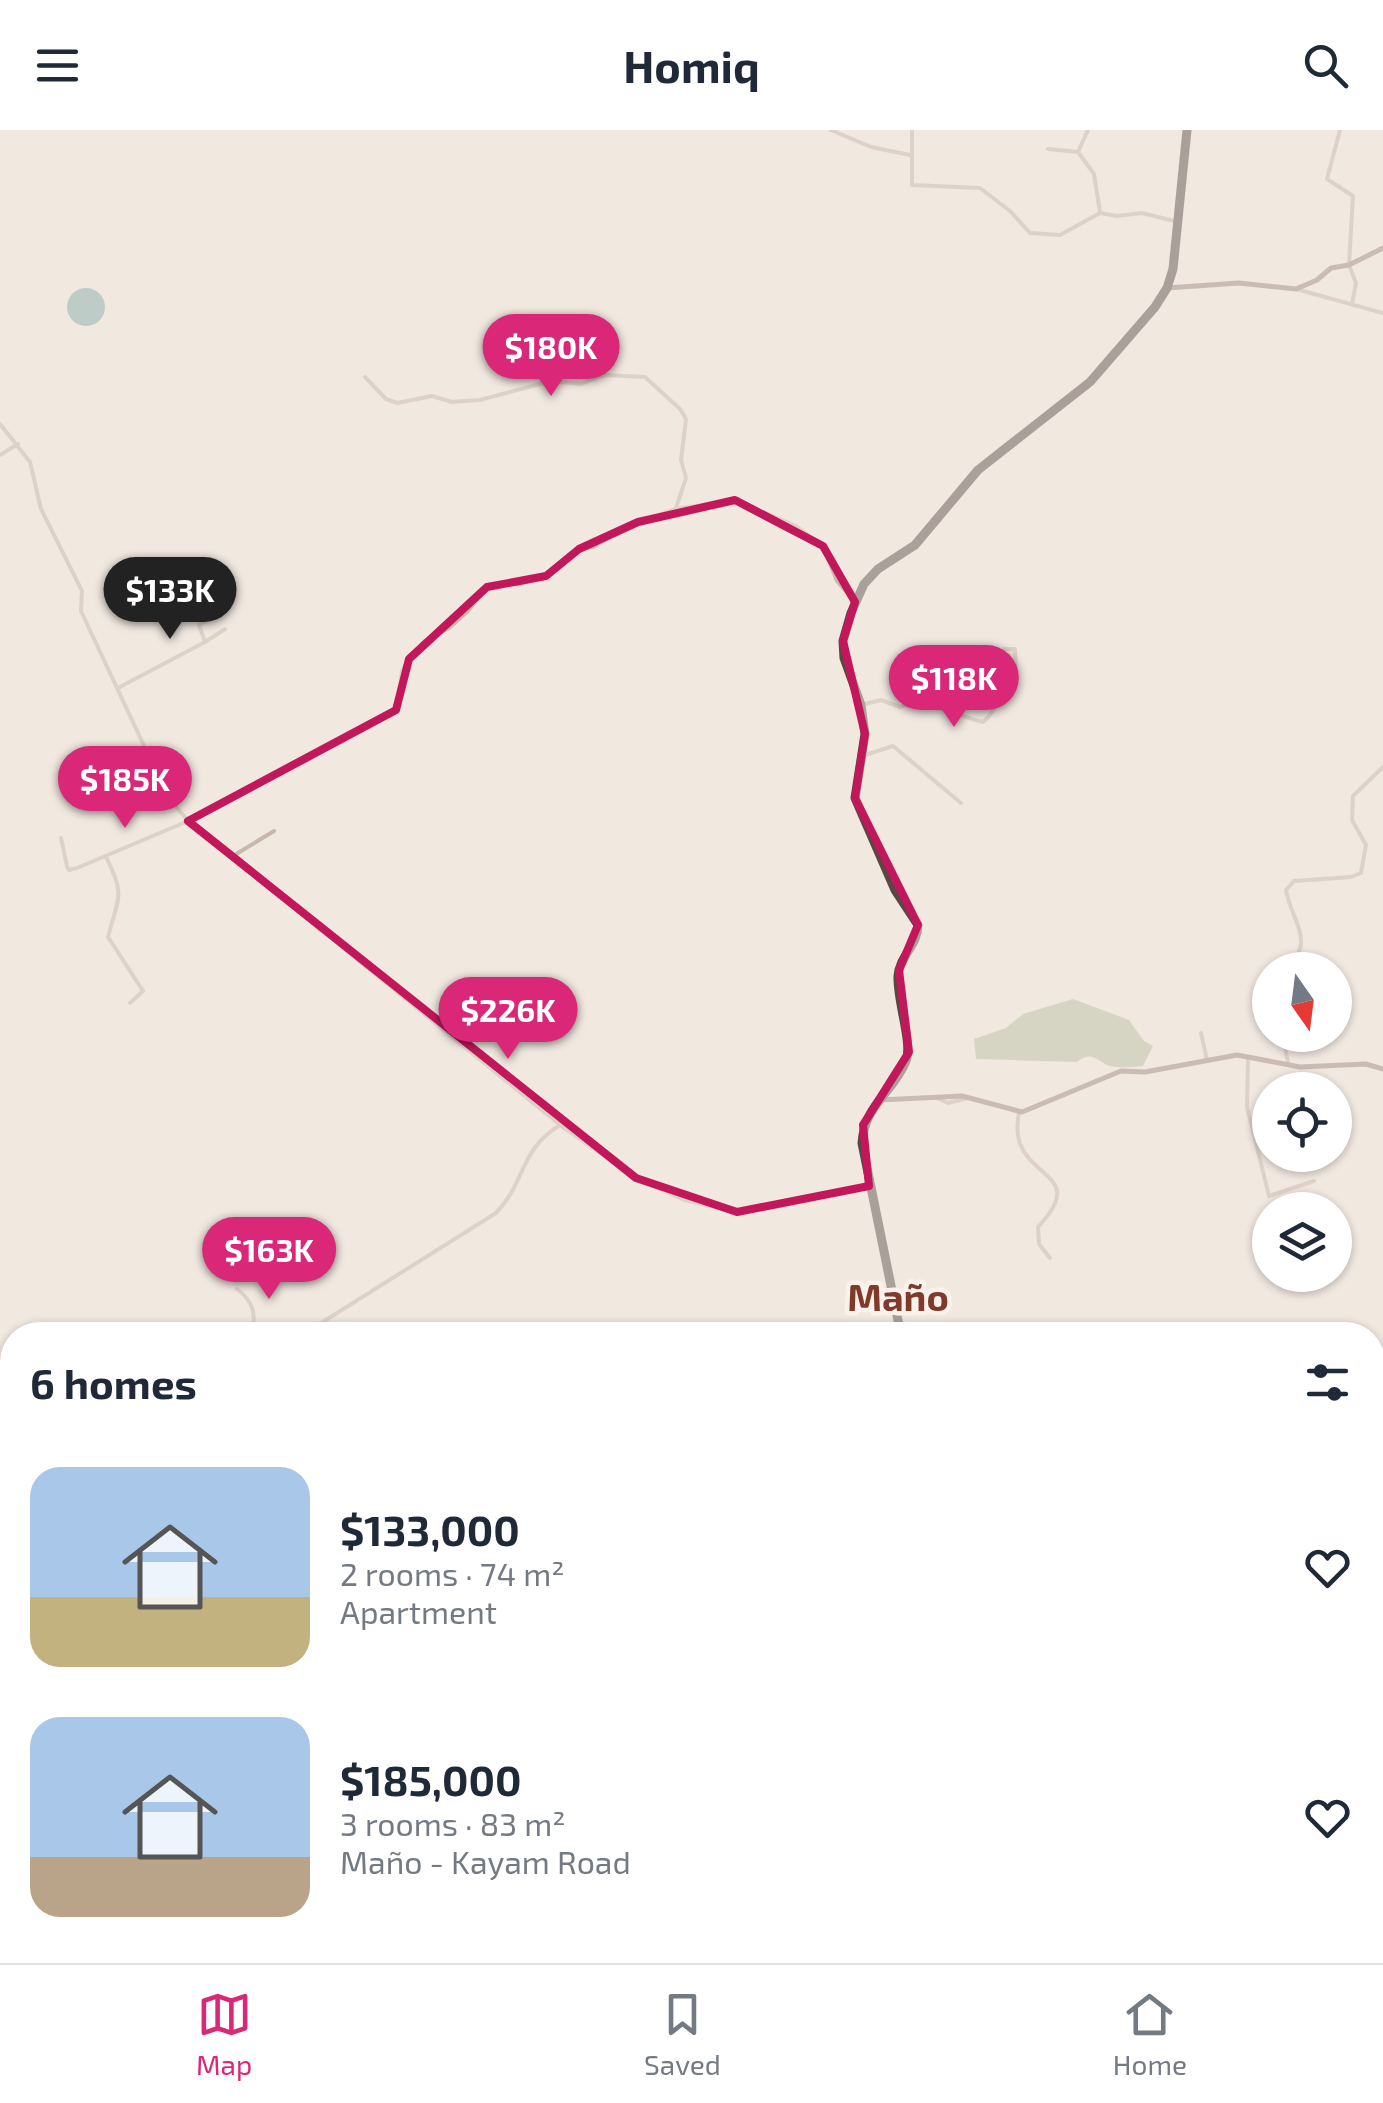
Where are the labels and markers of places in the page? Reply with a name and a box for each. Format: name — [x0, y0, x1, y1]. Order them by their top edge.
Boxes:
pin: $180K — [481, 314, 621, 399]
pin: $133K — [100, 557, 240, 642]
pin: $118K — [884, 645, 1024, 730]
pin: $185K — [55, 746, 195, 831]
pin: $226K — [438, 977, 578, 1062]
pin: $163K — [199, 1217, 339, 1302]

